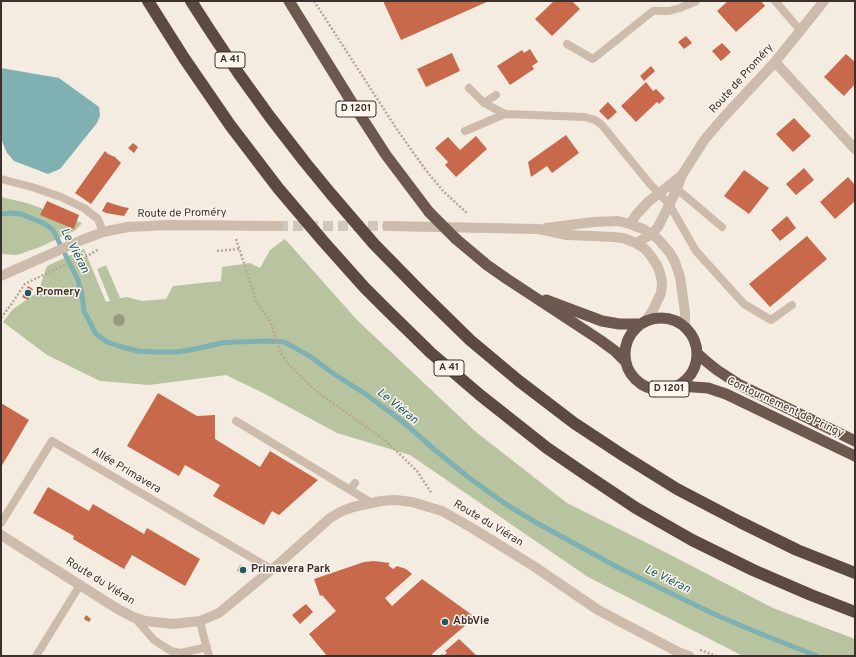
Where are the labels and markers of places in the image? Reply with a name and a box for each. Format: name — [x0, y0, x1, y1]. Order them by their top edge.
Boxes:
place label: Promery — [36, 286, 80, 300]
marker: Promery — [23, 288, 33, 298]
place label: Primavera Park — [251, 563, 330, 577]
marker: Primavera Park — [238, 565, 248, 575]
place label: AbbVie — [453, 615, 489, 629]
marker: AbbVie — [440, 617, 450, 627]

